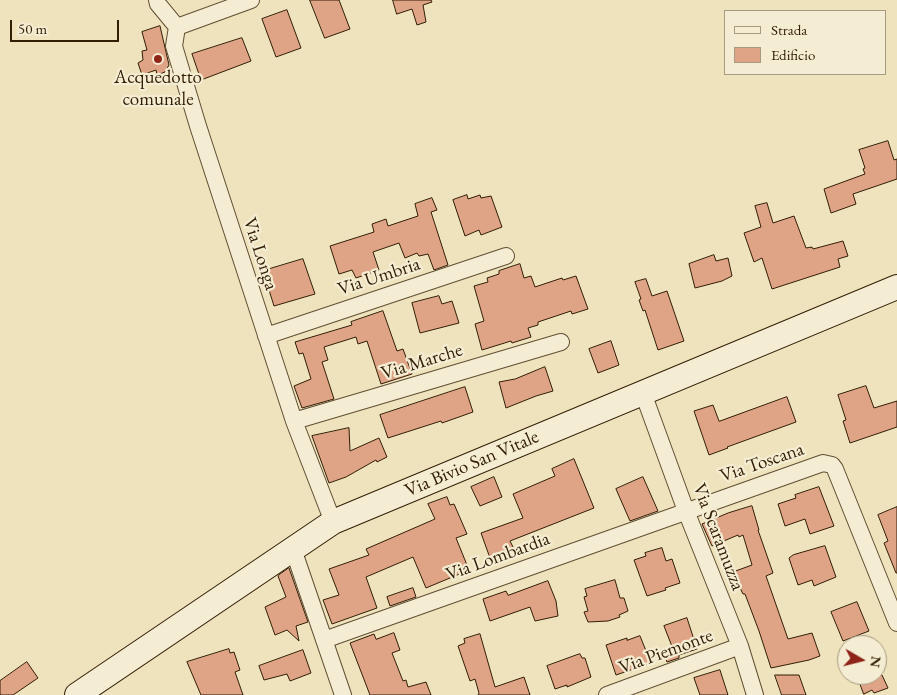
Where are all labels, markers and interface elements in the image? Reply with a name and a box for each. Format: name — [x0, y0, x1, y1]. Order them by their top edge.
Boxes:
scale bar — [12, 10, 121, 42]
legend — [724, 10, 887, 75]
text: 50 m — [18, 19, 47, 38]
text: Strada — [771, 20, 807, 39]
text: Edificio — [771, 45, 815, 64]
marker: Acquedotto comunale — [152, 53, 164, 65]
place label: Acquedotto comunale — [114, 67, 202, 111]
street label: Via Longa — [238, 215, 282, 293]
street label: Via Umbria — [335, 253, 423, 301]
street label: Via Marche — [378, 339, 466, 385]
street label: Via Bivio San Vitale — [402, 426, 542, 502]
street label: Via Toscana — [717, 438, 807, 488]
street label: Via Scaramuzza — [687, 480, 749, 594]
street label: Via Lombardia — [443, 528, 553, 586]
street label: Via Piemonte — [616, 624, 716, 680]
north arrow — [837, 635, 887, 685]
text: N — [866, 655, 886, 669]

